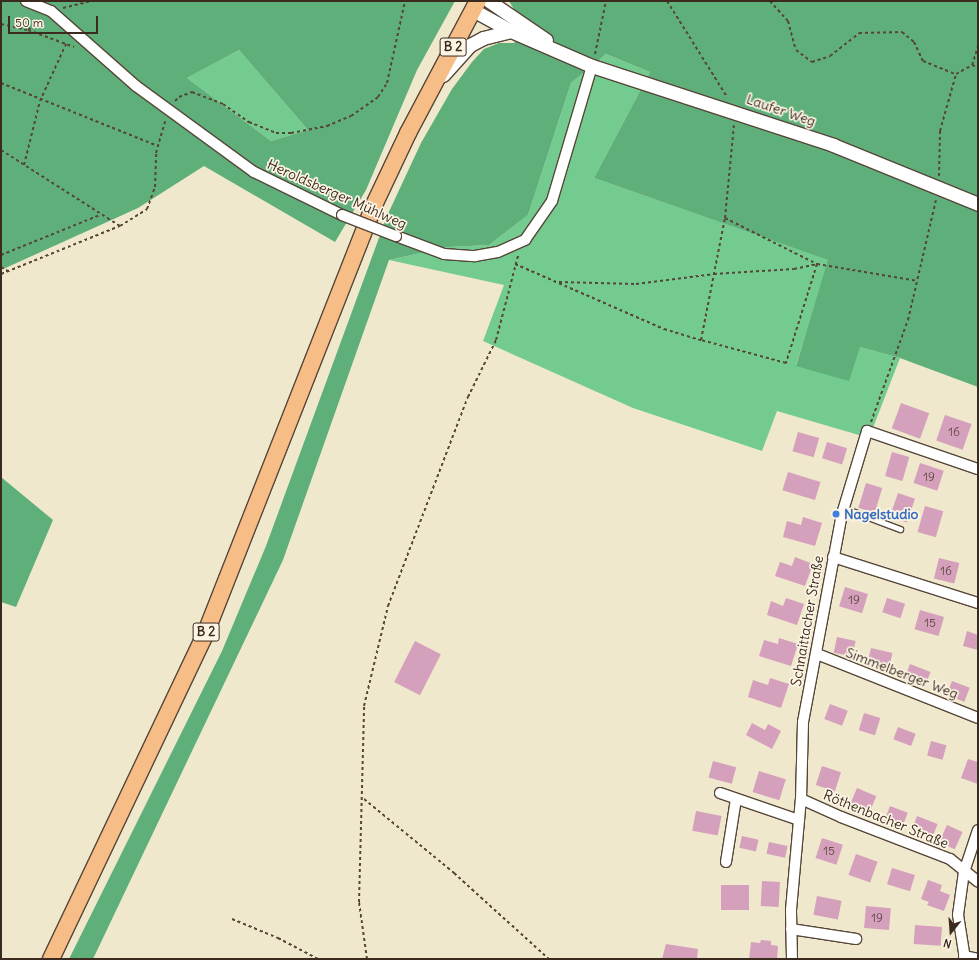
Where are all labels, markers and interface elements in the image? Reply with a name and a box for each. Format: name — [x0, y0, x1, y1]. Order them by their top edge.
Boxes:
scale bar — [10, 8, 100, 34]
text: 50 m — [15, 15, 43, 30]
road number: B 2 — [439, 36, 467, 58]
street label: Laufer Weg — [744, 90, 818, 130]
street label: Heroldsberger Mühlweg — [265, 156, 409, 232]
house number: 16 — [948, 425, 960, 439]
house number: 19 — [923, 470, 935, 484]
place label: Nagelstudio — [844, 506, 918, 522]
marker: Nagelstudio — [831, 509, 841, 519]
street label: Schnaittacher Straße — [787, 554, 827, 688]
house number: 16 — [940, 564, 952, 578]
house number: 19 — [848, 593, 860, 607]
house number: 15 — [924, 616, 936, 630]
road number: B 2 — [192, 621, 220, 643]
street label: Simmelberger Weg — [843, 644, 961, 702]
street label: Röthenbacher Straße — [821, 786, 951, 852]
house number: 15 — [823, 844, 835, 858]
house number: 19 — [871, 911, 883, 925]
north arrow — [931, 912, 971, 952]
text: N — [942, 936, 953, 951]

